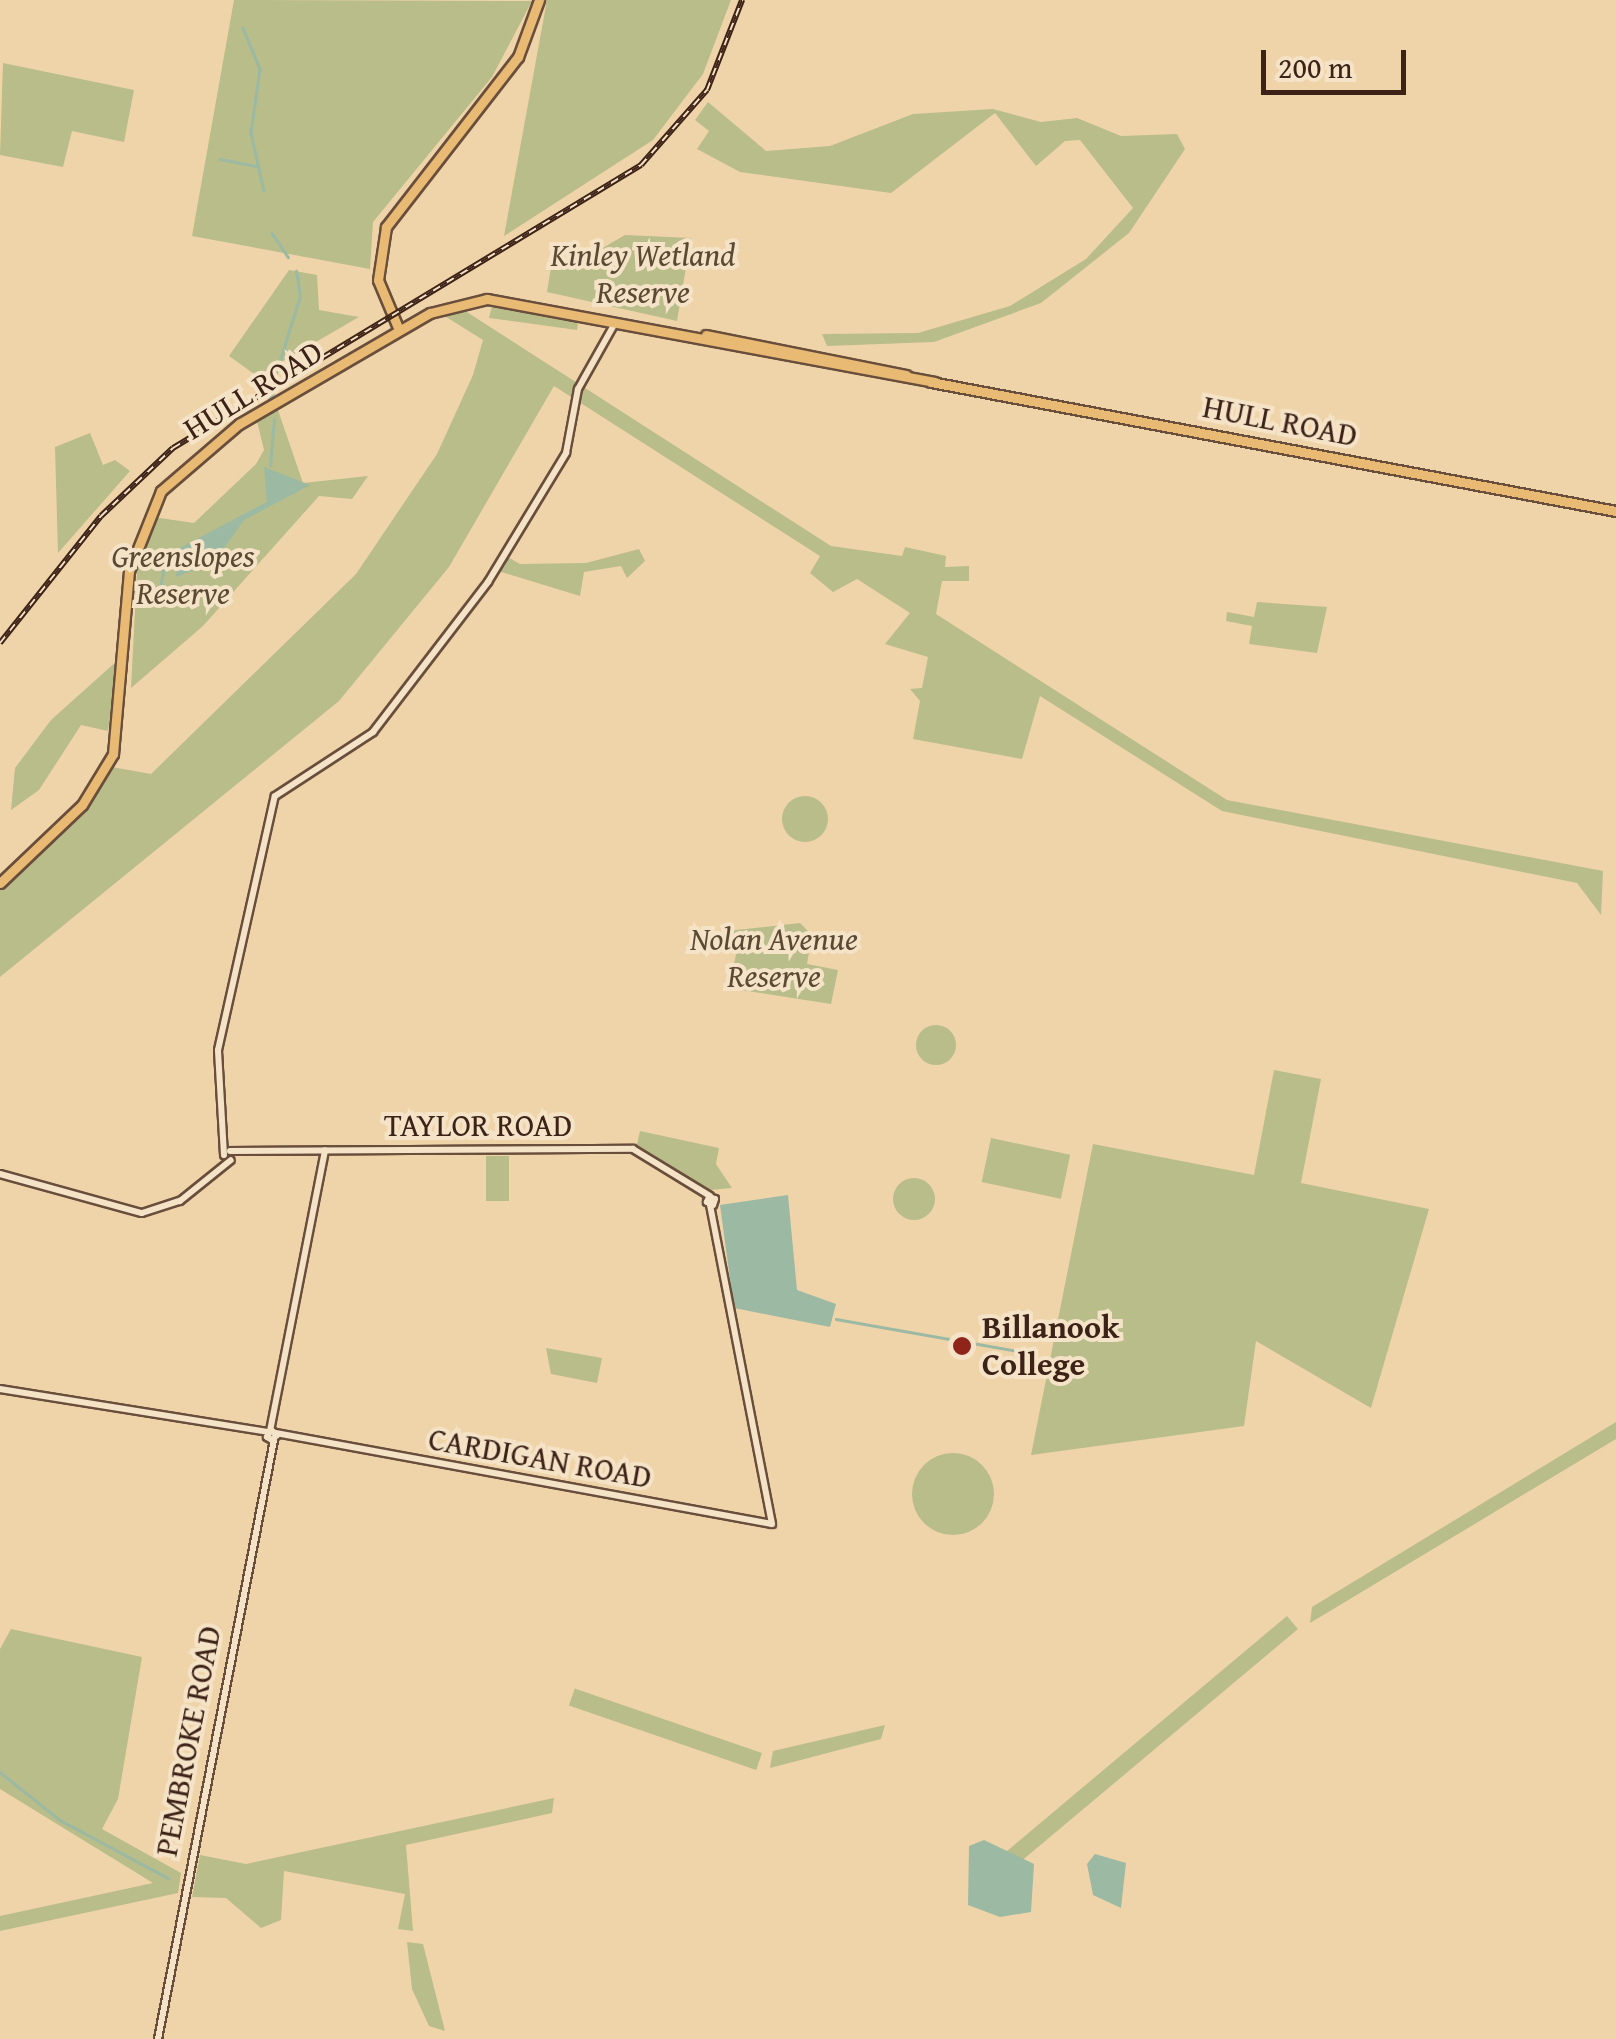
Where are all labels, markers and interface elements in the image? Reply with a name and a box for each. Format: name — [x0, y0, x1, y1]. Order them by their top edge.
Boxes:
scale bar — [1266, 30, 1411, 92]
text: 200 m — [1278, 45, 1352, 89]
park label: Kinley Wetland Reserve — [550, 237, 736, 312]
street label: HULL ROAD — [177, 332, 329, 448]
street label: HULL ROAD — [1200, 387, 1360, 455]
park label: Greenslopes Reserve — [112, 538, 255, 613]
park label: Nolan Avenue Reserve — [690, 921, 858, 996]
street label: TAYLOR ROAD — [384, 1106, 572, 1144]
place label: Billanook College — [982, 1309, 1119, 1384]
marker: Billanook College — [951, 1335, 973, 1357]
street label: CARDIGAN ROAD — [426, 1420, 654, 1496]
street label: PEMBROKE ROAD — [147, 1623, 229, 1859]

